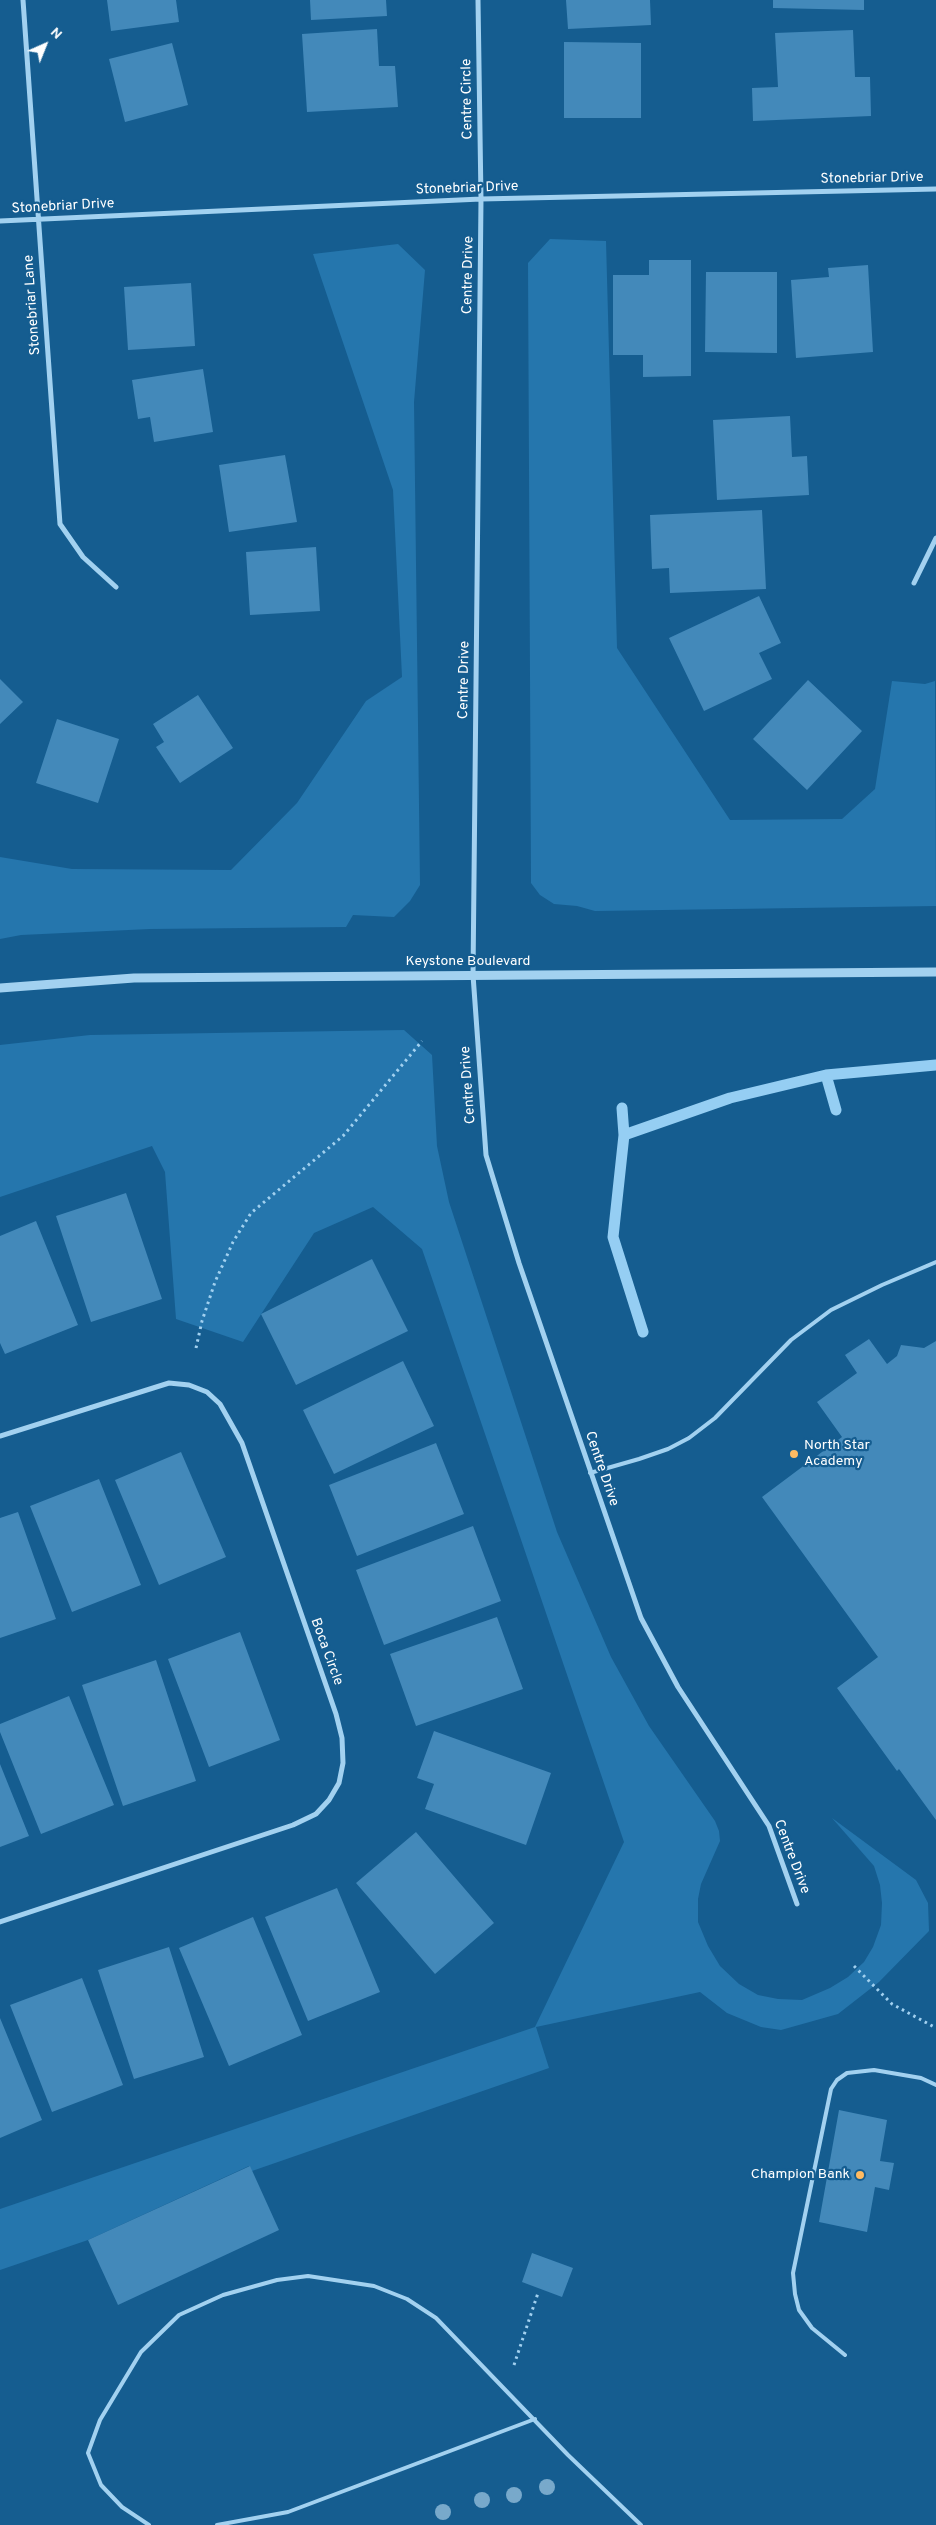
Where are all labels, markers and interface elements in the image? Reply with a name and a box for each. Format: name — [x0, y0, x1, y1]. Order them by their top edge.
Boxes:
north arrow — [20, 20, 70, 70]
text: N — [46, 24, 65, 43]
street label: Centre Circle — [459, 58, 477, 140]
street label: Stonebriar Drive — [820, 170, 924, 188]
street label: Stonebriar Drive — [415, 179, 519, 199]
street label: Stonebriar Drive — [11, 196, 115, 218]
street label: Centre Drive — [460, 236, 478, 314]
street label: Stonebriar Lane — [21, 254, 45, 356]
street label: Centre Drive — [456, 641, 474, 719]
street label: Keystone Boulevard — [406, 954, 530, 970]
street label: Centre Drive — [458, 1045, 480, 1125]
street label: Centre Drive — [580, 1429, 622, 1509]
place label: North Star Academy — [804, 1438, 870, 1470]
marker: North Star Academy — [788, 1448, 800, 1460]
street label: Boca Circle — [306, 1616, 346, 1688]
street label: Centre Drive — [769, 1817, 813, 1897]
place label: Champion Bank — [751, 2167, 850, 2183]
marker: Champion Bank — [854, 2169, 866, 2181]

